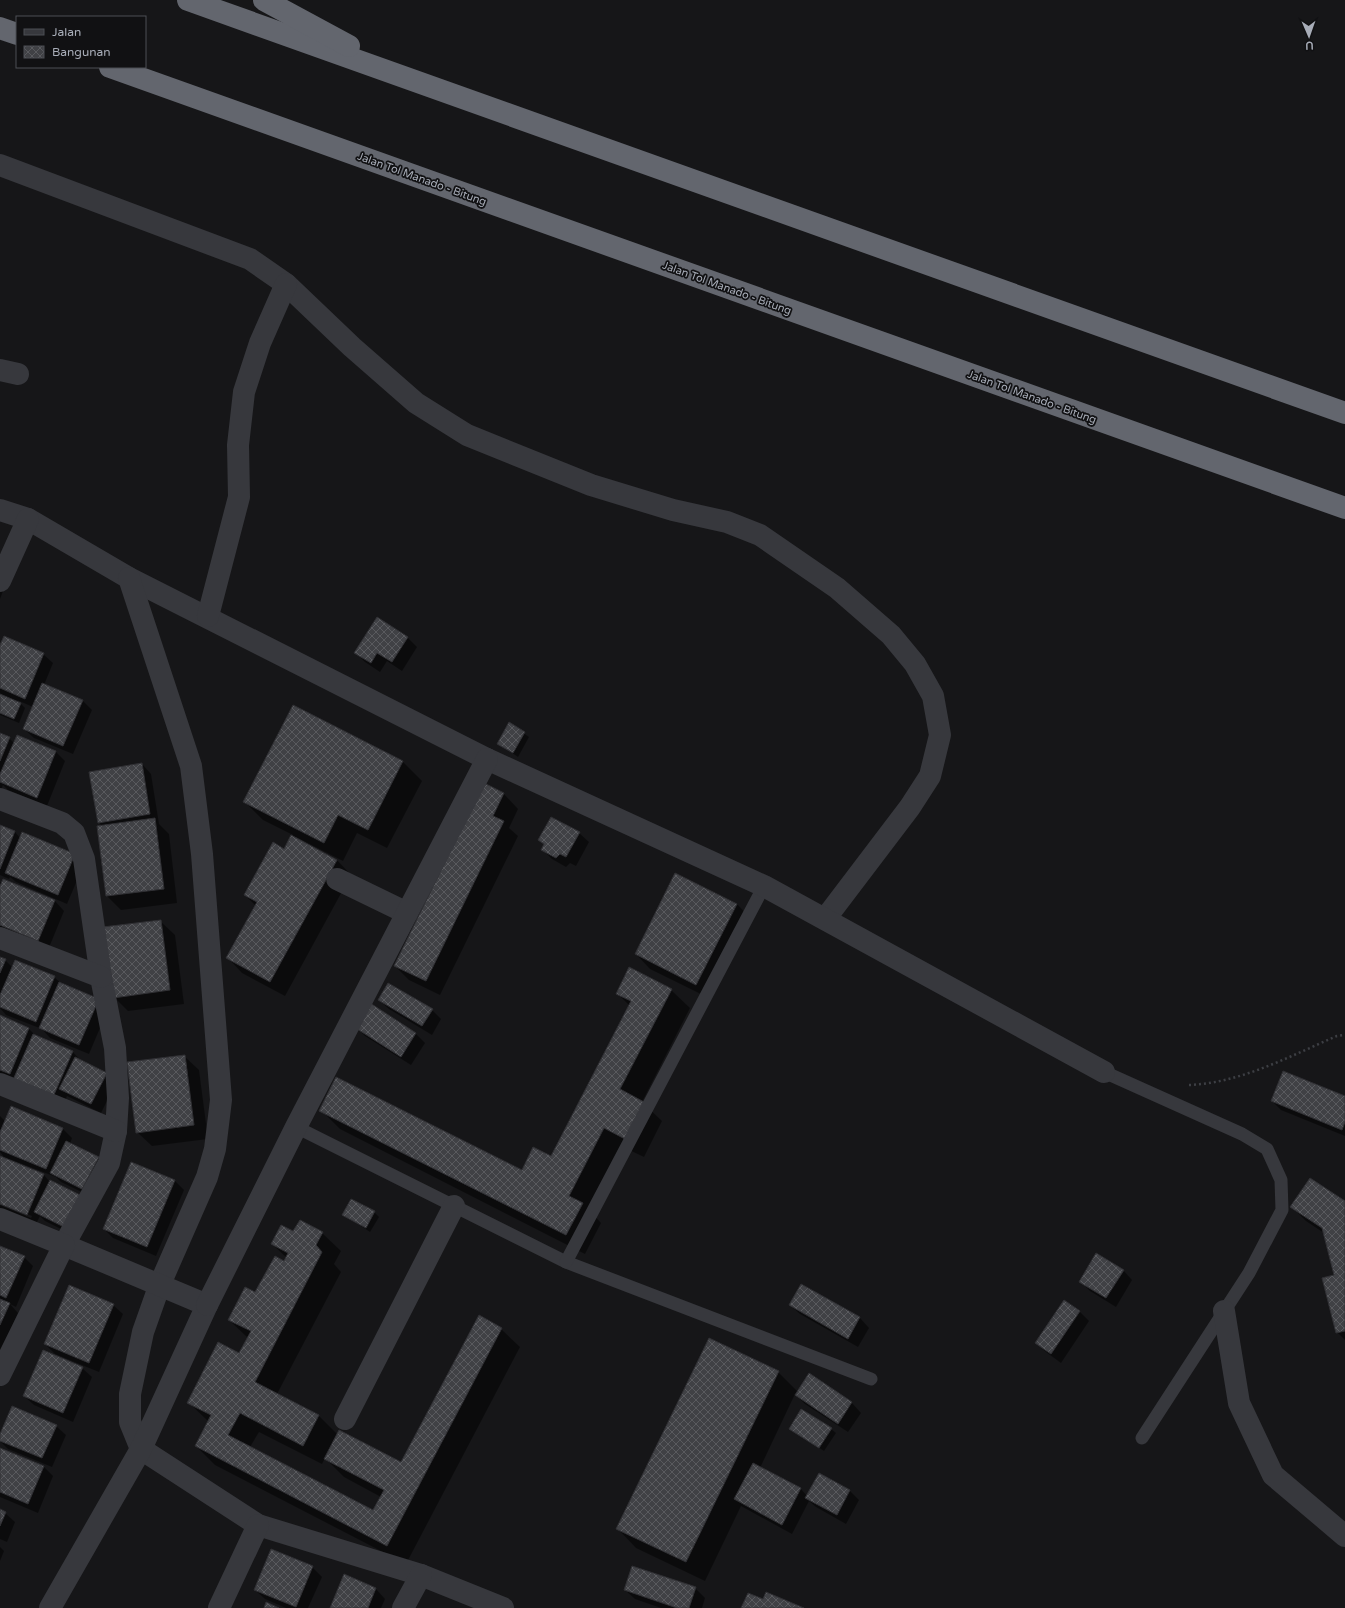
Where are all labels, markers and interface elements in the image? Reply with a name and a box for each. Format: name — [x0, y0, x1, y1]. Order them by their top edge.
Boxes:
legend — [16, 16, 146, 68]
north arrow — [1289, 16, 1329, 56]
text: Jalan — [52, 25, 81, 39]
text: U — [1305, 39, 1314, 52]
text: Bangunan — [52, 45, 111, 59]
street label: Jalan Tol Manado - Bitung — [356, 150, 488, 208]
street label: Jalan Tol Manado - Bitung — [661, 259, 793, 317]
street label: Jalan Tol Manado - Bitung — [966, 368, 1098, 426]

